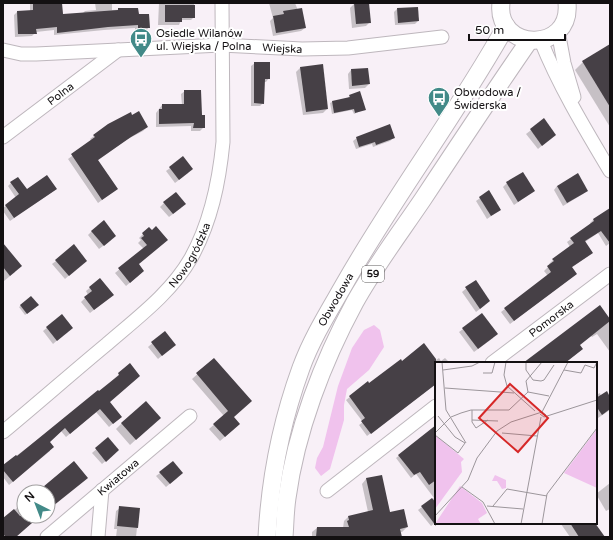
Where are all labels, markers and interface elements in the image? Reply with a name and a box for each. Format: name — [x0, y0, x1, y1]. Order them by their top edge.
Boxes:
scale bar — [469, 16, 565, 42]
text: 50 m — [475, 23, 504, 37]
bus stop icon: Osiedle Wilanów ul. Wiejska / Polna — [128, 26, 154, 59]
place label: Osiedle Wilanów ul. Wiejska / Polna — [156, 27, 251, 53]
street label: Wiejska — [262, 41, 303, 56]
street label: Polna — [45, 79, 76, 108]
bus stop icon: Obwodowa / Świderska — [426, 85, 452, 118]
place label: Obwodowa / Świderska — [454, 86, 521, 112]
street label: Nowogródzka — [166, 221, 213, 290]
road number: 59 — [362, 266, 384, 282]
street label: Obwodowa — [315, 270, 356, 328]
street label: Pomorska — [526, 297, 576, 339]
inset map — [435, 362, 597, 524]
street label: Kwiatowa — [95, 456, 141, 498]
north arrow — [16, 484, 56, 524]
text: N — [22, 489, 37, 505]

